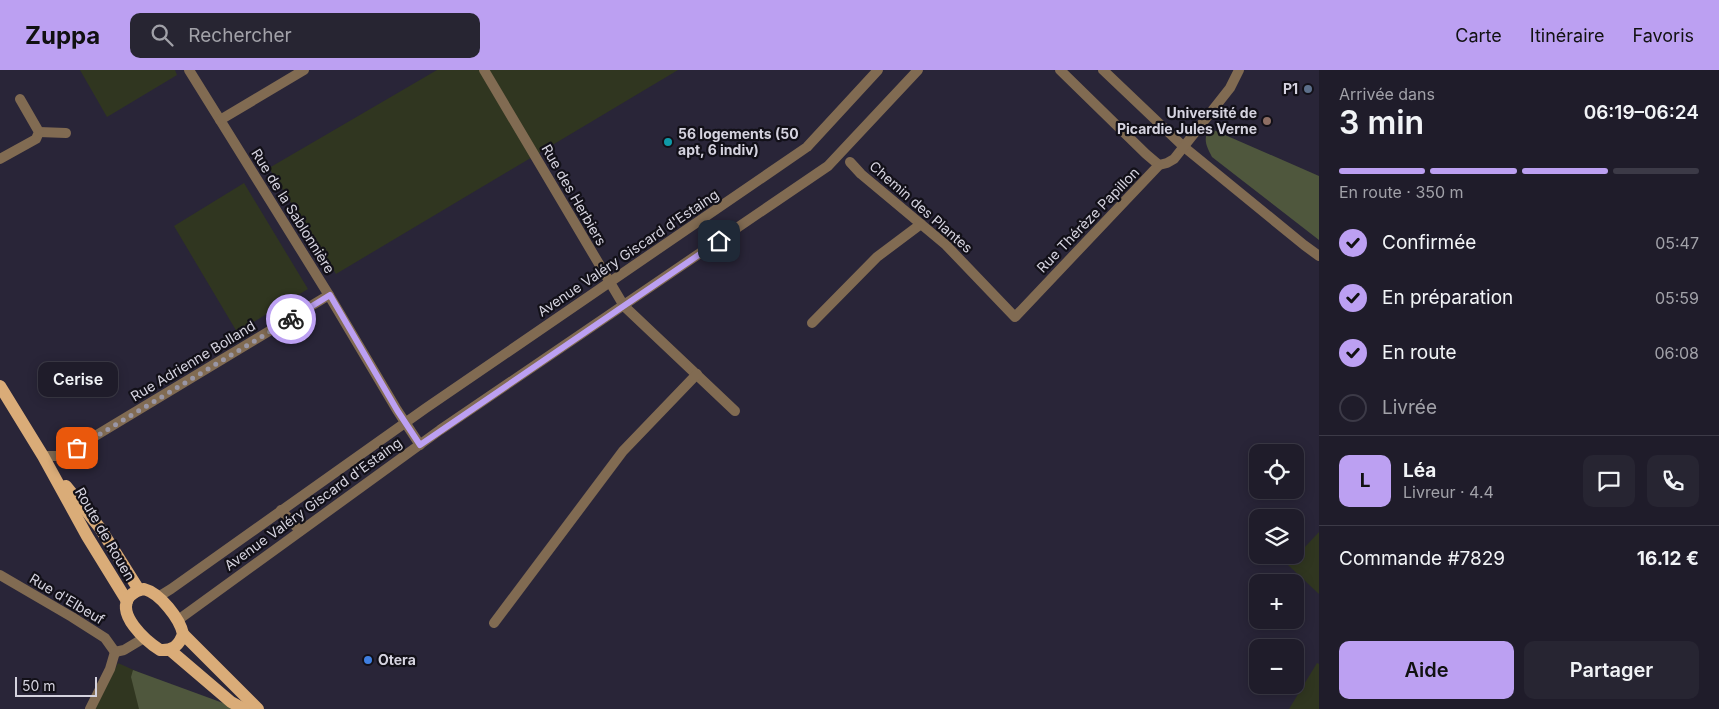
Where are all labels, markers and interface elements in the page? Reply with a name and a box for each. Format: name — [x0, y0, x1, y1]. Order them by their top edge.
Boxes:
search box — [130, 13, 480, 58]
text: Zuppa — [25, 21, 100, 50]
icon: search — [148, 21, 176, 49]
text: Rechercher — [188, 24, 292, 47]
text: Carte — [1455, 25, 1502, 46]
text: Itinéraire — [1530, 25, 1604, 46]
text: Favoris — [1632, 25, 1694, 46]
place label: P1 — [1283, 80, 1298, 97]
marker: P1 — [1302, 83, 1314, 95]
text: Arrivée dans — [1339, 84, 1435, 104]
text: 06:19–06:24 — [1584, 101, 1699, 124]
text: 3 min — [1339, 103, 1424, 142]
place label: Université de Picardie Jules Verne — [1117, 104, 1257, 137]
marker: Université de Picardie Jules Verne — [1261, 115, 1273, 127]
place label: 56 logements (50 apt, 6 indiv) — [678, 125, 799, 158]
marker: 56 logements (50 apt, 6 indiv) — [662, 136, 674, 148]
street label: Rue des Herbiers — [538, 141, 610, 248]
street label: Rue de la Sablonnière — [248, 145, 339, 276]
street label: Chemin des Plantes — [866, 157, 976, 256]
street label: Rue Thérèze Papillon — [1033, 164, 1142, 276]
text: En route · 350 m — [1339, 182, 1464, 202]
street label: Avenue Valéry Giscard d'Estaing — [534, 185, 722, 320]
pin — [698, 220, 740, 262]
icon: home — [705, 227, 733, 255]
icon: check — [1339, 229, 1367, 257]
text: Confirmée — [1382, 231, 1476, 254]
text: 05:47 — [1655, 233, 1699, 253]
icon: check — [1339, 284, 1367, 312]
text: En préparation — [1382, 286, 1513, 309]
text: 05:59 — [1655, 288, 1699, 308]
courier — [266, 294, 316, 344]
icon: bike — [277, 305, 305, 333]
street label: Rue Adrienne Bolland — [127, 317, 258, 405]
icon: check — [1339, 339, 1367, 367]
text: En route — [1382, 341, 1457, 364]
text: 06:08 — [1654, 343, 1699, 363]
callout: Cerise — [37, 363, 117, 398]
text: Cerise — [53, 369, 103, 389]
text: Livrée — [1382, 396, 1437, 419]
pin — [56, 427, 98, 469]
icon: bag — [63, 434, 91, 462]
street label: Avenue Valéry Giscard d'Estaing — [221, 434, 405, 574]
map controls — [1249, 444, 1304, 694]
button: locate — [1249, 444, 1304, 499]
button: chat — [1583, 455, 1635, 507]
button: phone — [1647, 455, 1699, 507]
text: Léa — [1403, 459, 1436, 482]
text: L — [1360, 469, 1370, 492]
text: Livreur · 4.4 — [1403, 482, 1494, 502]
street label: Route de Rouen — [72, 484, 139, 583]
button: layers — [1249, 509, 1304, 564]
text: Commande #7829 — [1339, 547, 1505, 570]
text: 16.12 € — [1637, 547, 1699, 570]
street label: Rue d'Elbeuf — [27, 570, 108, 628]
button: + — [1249, 574, 1304, 629]
button: − — [1249, 639, 1304, 694]
button: Aide — [1339, 641, 1514, 699]
button: Partager — [1524, 641, 1699, 699]
place label: Otera — [378, 651, 416, 668]
marker: Otera — [362, 654, 374, 666]
scale bar — [15, 674, 98, 697]
text: 50 m — [22, 677, 56, 694]

